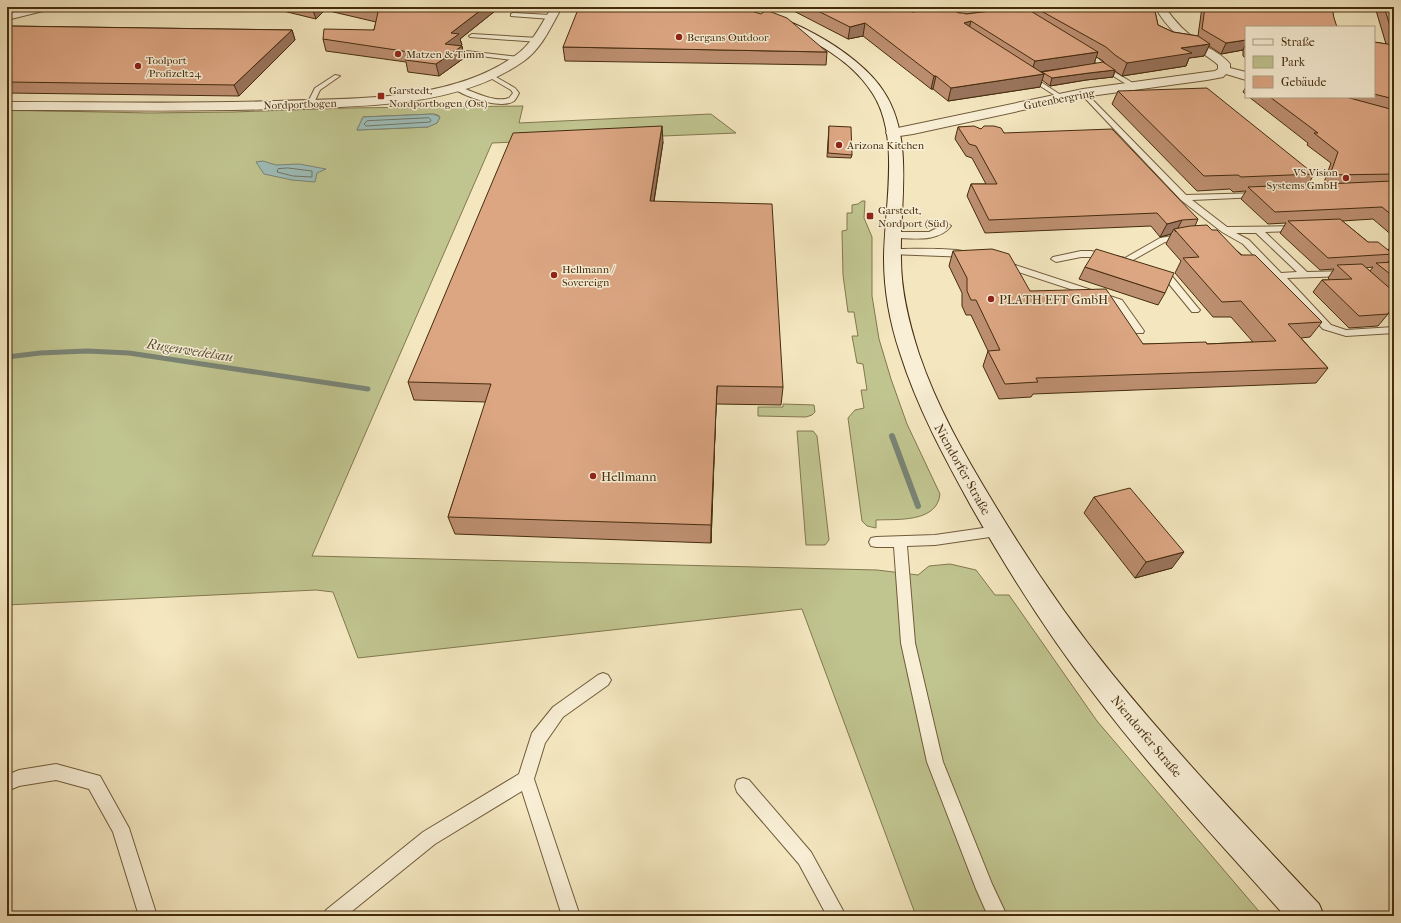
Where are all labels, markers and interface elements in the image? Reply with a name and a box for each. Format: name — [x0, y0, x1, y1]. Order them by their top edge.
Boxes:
legend — [1245, 26, 1375, 98]
place label: Bergans Outdoor — [687, 31, 769, 44]
marker: Bergans Outdoor — [674, 32, 684, 42]
text: Straße — [1281, 35, 1315, 49]
place label: Matzen & Timm — [406, 48, 485, 61]
marker: Matzen & Timm — [393, 49, 403, 59]
place label: Toolport /Profizelt24 — [145, 54, 201, 80]
text: Park — [1281, 55, 1306, 69]
marker: Toolport /Profizelt24 — [133, 61, 143, 71]
text: Gebäude — [1281, 75, 1326, 89]
place label: Garstedt, Nordportbogen (Ost) — [389, 84, 488, 110]
street label: Gutenbergring — [1023, 86, 1096, 113]
marker: Garstedt, Nordportbogen (Ost) — [376, 91, 386, 101]
street label: Nordportbogen — [263, 97, 338, 112]
place label: Arizona Kitchen — [846, 139, 925, 152]
marker: Arizona Kitchen — [834, 140, 844, 150]
place label: VS Vision Systems GmbH — [1267, 166, 1339, 192]
marker: VS Vision Systems GmbH — [1341, 173, 1351, 183]
place label: Garstedt, Nordport (Süd) — [878, 204, 949, 230]
marker: Garstedt, Nordport (Süd) — [865, 211, 875, 221]
place label: Hellmann / Sovereign — [562, 263, 615, 289]
marker: Hellmann / Sovereign — [549, 270, 559, 280]
place label: PLATH EFT GmbH — [999, 292, 1108, 307]
marker: PLATH EFT GmbH — [986, 294, 996, 304]
water label: Rugenwedelsau — [144, 335, 235, 366]
street label: Niendorfer Straße — [931, 421, 994, 518]
place label: Hellmann — [601, 469, 657, 484]
marker: Hellmann — [588, 471, 598, 481]
street label: Niendorfer Straße — [1108, 693, 1185, 781]

